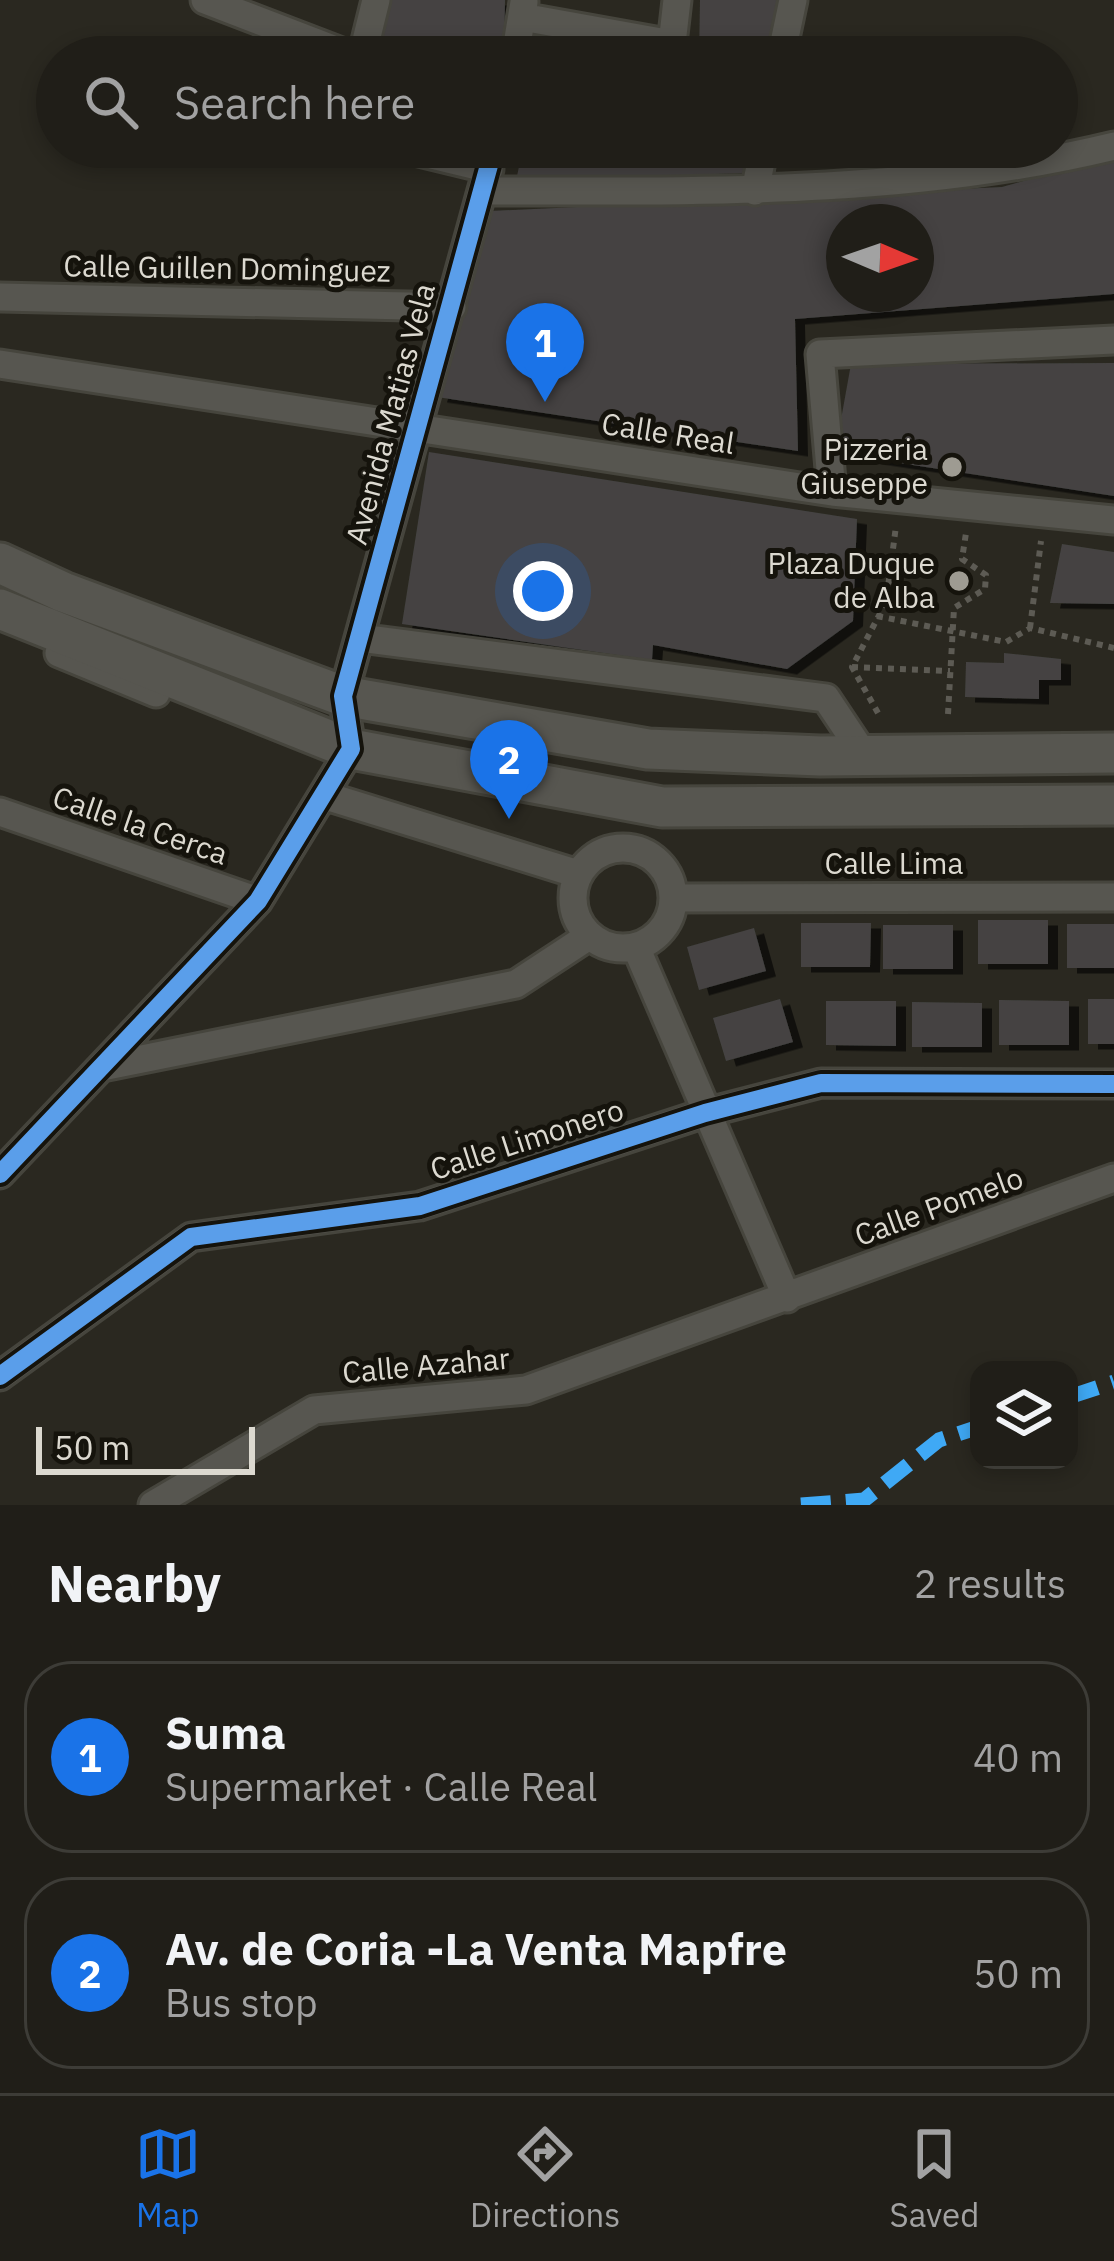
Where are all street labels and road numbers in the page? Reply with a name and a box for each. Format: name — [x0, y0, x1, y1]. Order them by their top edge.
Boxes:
street label: Calle Guillen Dominguez — [63, 245, 391, 290]
street label: Avenida Matias Vela — [336, 279, 443, 548]
street label: Calle Real — [599, 403, 737, 462]
street label: Calle la Cerca — [48, 776, 233, 873]
street label: Calle Lima — [824, 843, 964, 882]
street label: Calle Limonero — [425, 1089, 628, 1188]
street label: Calle Pomelo — [849, 1157, 1028, 1254]
street label: Calle Azahar — [341, 1338, 511, 1391]

